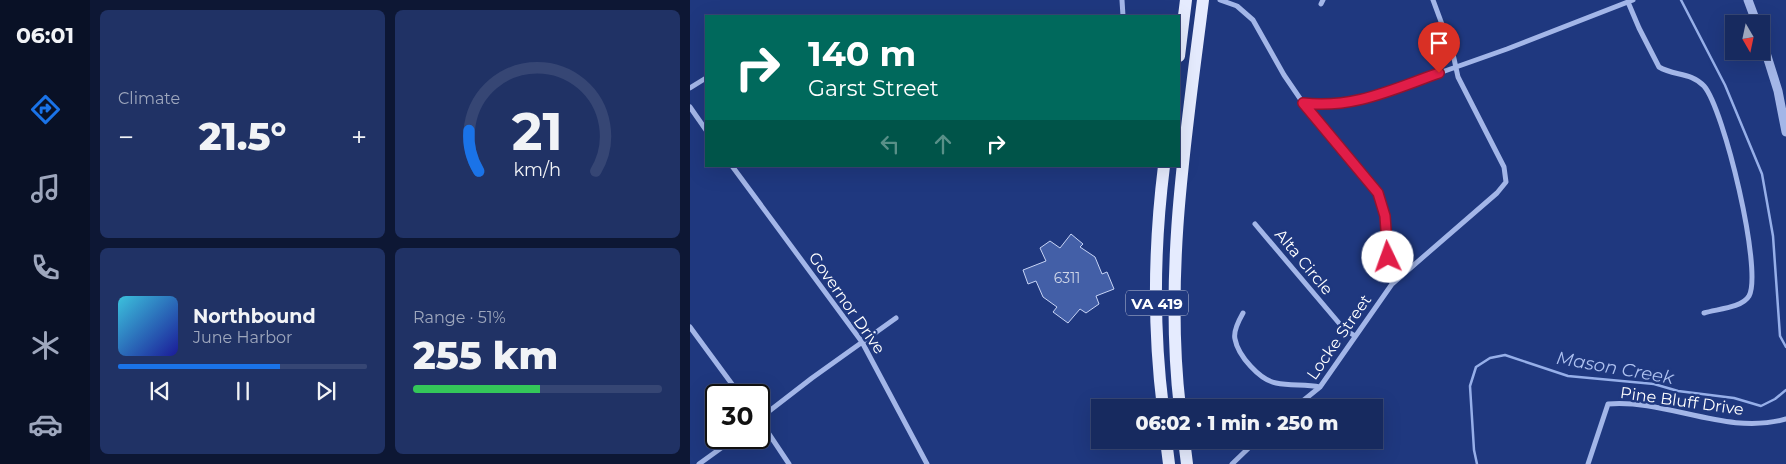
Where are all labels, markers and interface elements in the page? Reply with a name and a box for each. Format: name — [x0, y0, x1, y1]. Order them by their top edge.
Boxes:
north arrow — [1725, 15, 1770, 60]
map controls — [1725, 15, 1770, 60]
text: 06:01 — [16, 22, 74, 49]
pin — [1418, 22, 1460, 73]
icon: arrive — [1425, 29, 1453, 57]
text: 140 m — [808, 32, 916, 75]
icon: right — [725, 35, 790, 100]
text: Garst Street — [808, 75, 939, 102]
text: Climate — [118, 89, 180, 108]
icon: directions — [28, 92, 63, 127]
text: 21 — [512, 100, 563, 163]
text: 21.5° — [199, 113, 286, 160]
text: − — [118, 120, 134, 154]
text: + — [351, 120, 367, 154]
icon: left — [876, 130, 904, 158]
icon: ahead — [929, 130, 957, 158]
icon: right — [982, 130, 1010, 158]
text: km/h — [514, 159, 561, 180]
icon: music — [28, 171, 63, 206]
street label: Alta Circle — [1271, 225, 1337, 299]
position arrow — [1361, 230, 1413, 282]
street label: Governor Drive — [805, 248, 889, 358]
icon: phone — [28, 250, 63, 285]
house number: 6311 — [1054, 269, 1080, 287]
road number: VA 419 — [1126, 290, 1188, 316]
street label: Locke Street — [1303, 290, 1376, 383]
text: Northbound — [193, 305, 316, 328]
text: Range · 51% — [413, 308, 506, 327]
icon: climate — [28, 328, 63, 363]
text: June Harbor — [193, 328, 292, 347]
text: 255 km — [413, 332, 558, 379]
water label: Mason Creek — [1555, 347, 1677, 389]
icon: previous — [146, 377, 174, 405]
icon: pause — [229, 377, 257, 405]
icon: next — [312, 377, 340, 405]
street label: Pine Bluff Drive — [1619, 383, 1745, 419]
speed limit sign: 30 — [705, 384, 770, 449]
icon: car — [28, 407, 63, 442]
text: 06:02 · 1 min · 250 m — [1136, 412, 1338, 435]

